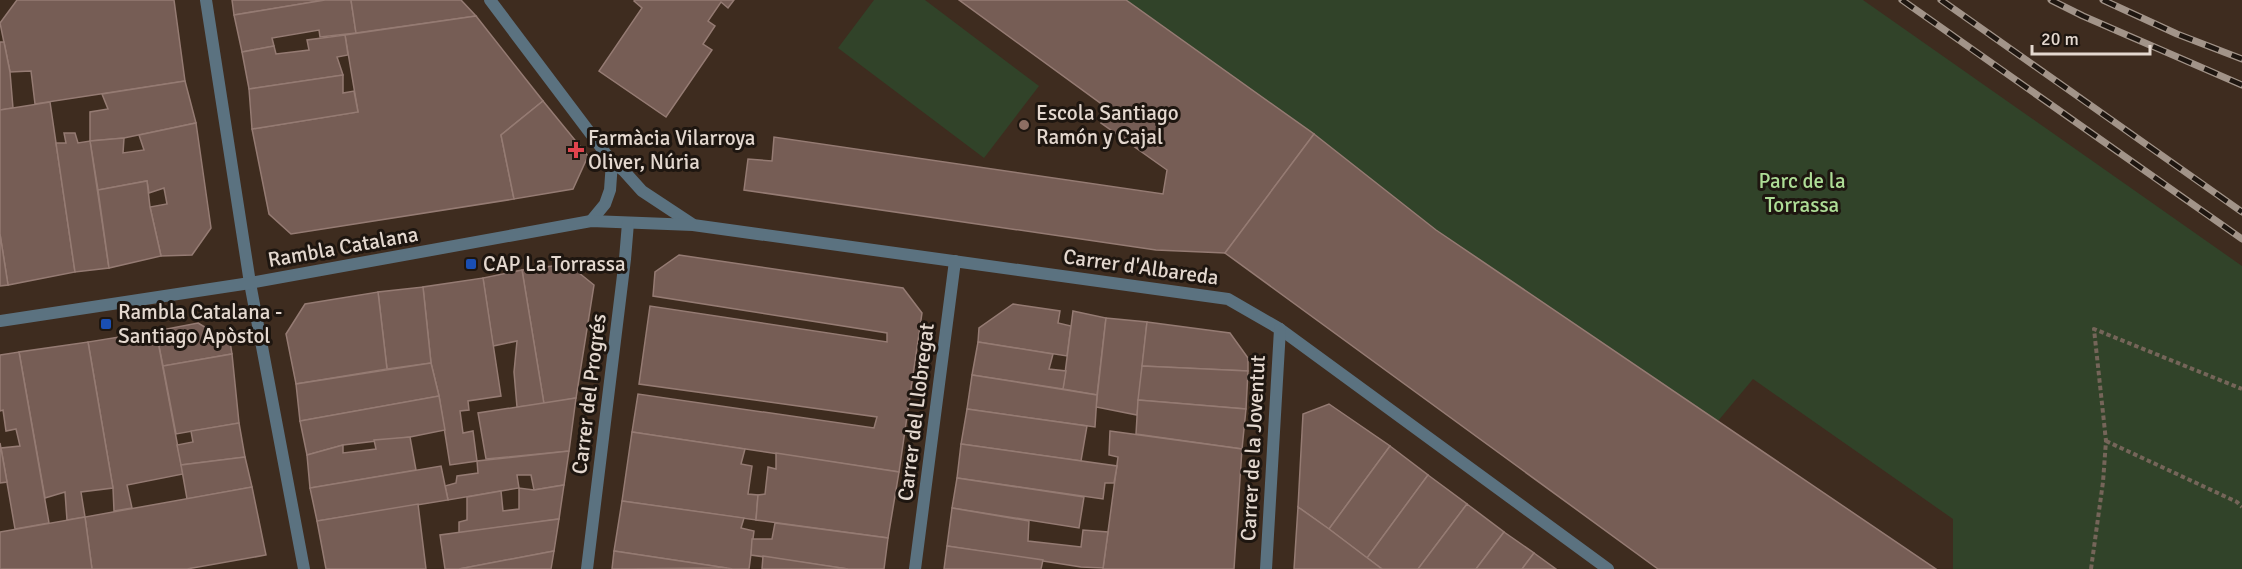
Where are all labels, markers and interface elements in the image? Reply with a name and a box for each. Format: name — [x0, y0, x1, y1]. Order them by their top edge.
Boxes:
scale bar — [2032, 18, 2150, 56]
text: 20 m — [2041, 28, 2079, 50]
place label: Escola Santiago Ramón y Cajal — [1036, 100, 1179, 150]
marker: Escola Santiago Ramón y Cajal — [1017, 118, 1031, 132]
place label: Farmàcia Vilarroya Oliver, Núria — [588, 125, 755, 175]
marker: Farmàcia Vilarroya Oliver, Núria — [569, 143, 583, 157]
park label: Parc de la Torrassa — [1758, 168, 1846, 218]
street label: Rambla Catalana — [266, 221, 420, 273]
street label: Carrer d'Albareda — [1062, 243, 1220, 291]
place label: CAP La Torrassa — [483, 251, 626, 277]
marker: CAP La Torrassa — [464, 257, 478, 271]
place label: Rambla Catalana - Santiago Apòstol — [118, 299, 282, 349]
street label: Carrer del Progrés — [566, 312, 612, 476]
marker: Rambla Catalana - Santiago Apòstol — [99, 317, 113, 331]
street label: Carrer del Llobregat — [892, 322, 940, 502]
street label: Carrer de la Joventut — [1235, 354, 1271, 542]

